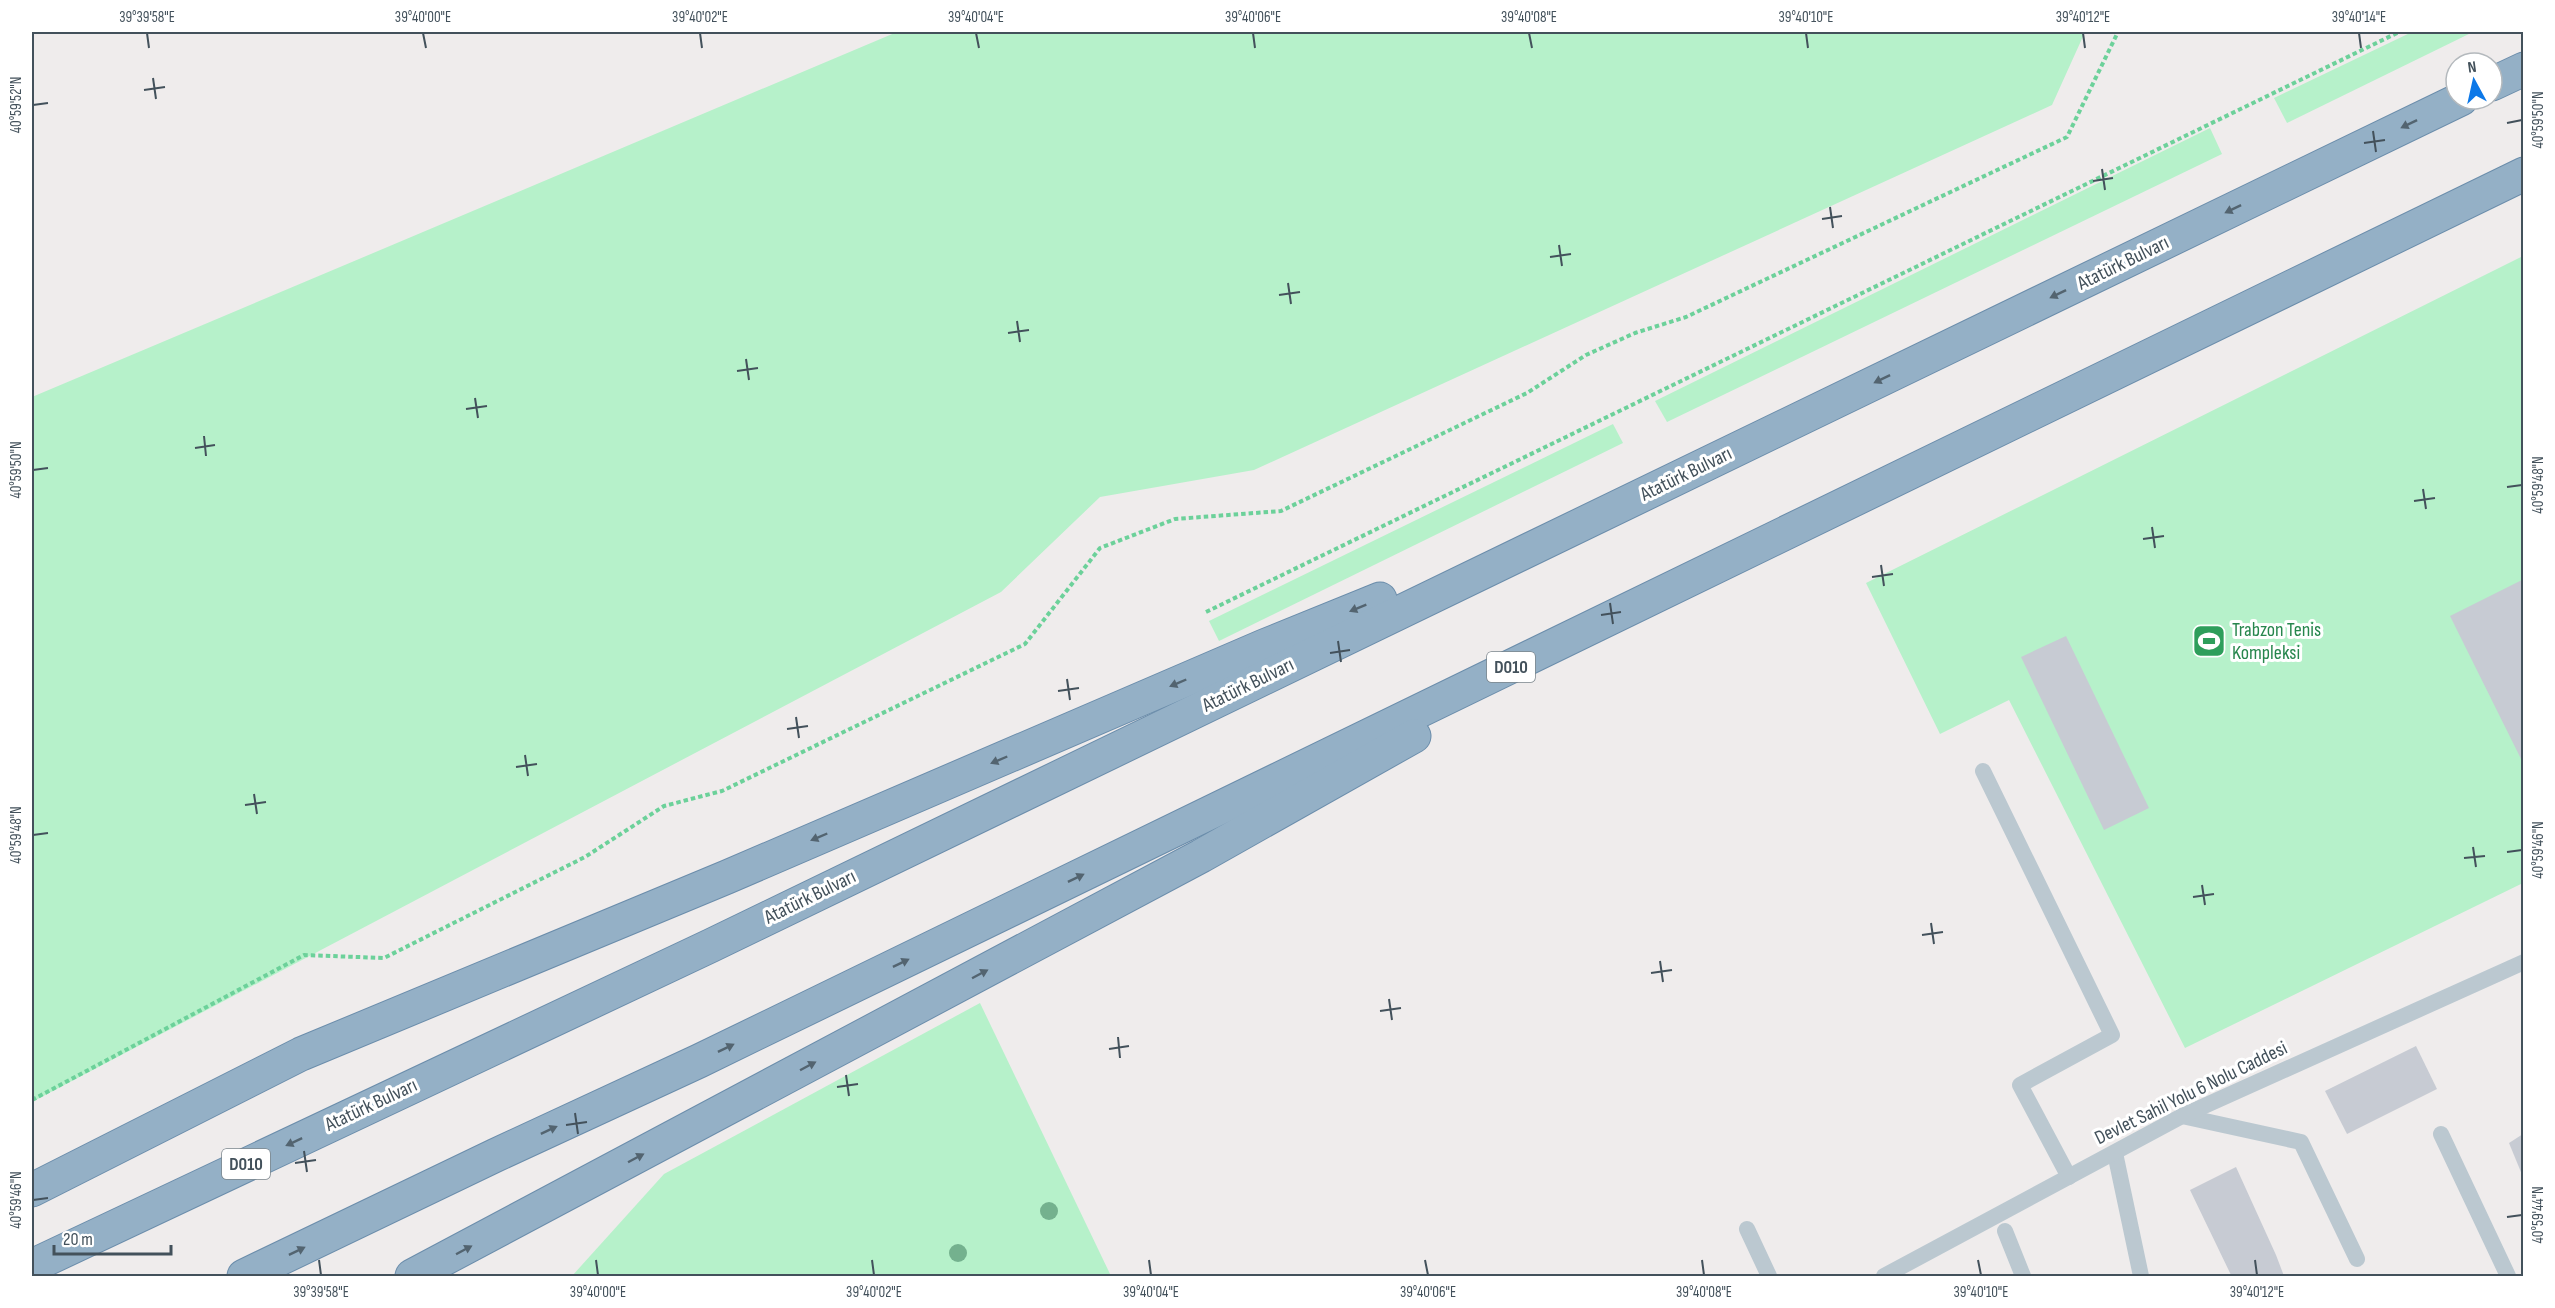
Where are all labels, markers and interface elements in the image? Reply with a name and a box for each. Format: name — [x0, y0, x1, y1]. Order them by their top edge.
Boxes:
text: 39°39'58"E — [119, 8, 175, 27]
text: 39°40'00"E — [395, 8, 451, 27]
text: 39°40'02"E — [672, 8, 728, 27]
text: 39°40'04"E — [948, 8, 1004, 27]
text: 39°40'06"E — [1225, 8, 1281, 27]
text: 39°40'08"E — [1501, 8, 1557, 27]
text: 39°40'10"E — [1779, 8, 1833, 27]
text: 39°40'12"E — [2056, 8, 2110, 27]
text: 39°40'14"E — [2332, 8, 2386, 27]
north arrow — [2444, 51, 2504, 111]
text: N — [2467, 58, 2478, 78]
text: 40°59'52"N — [7, 77, 26, 133]
text: 40°59'50"N — [2529, 91, 2548, 149]
one-way arrow — [2400, 120, 2417, 129]
one-way arrow — [2225, 205, 2242, 214]
street label: Atatürk Bulvarı — [2072, 231, 2173, 296]
one-way arrow — [2049, 290, 2066, 299]
one-way arrow — [1874, 375, 1891, 384]
text: 40°59'50"N — [7, 441, 26, 499]
street label: Atatürk Bulvarı — [1635, 442, 1736, 507]
text: 40°59'48"N — [2529, 456, 2548, 514]
one-way arrow — [1349, 604, 1367, 613]
place label: Trabzon Tenis Kompleksi — [2232, 618, 2321, 665]
sports icon: Trabzon Tenis Kompleksi — [2191, 623, 2227, 659]
road number: D010 — [1487, 652, 1535, 682]
street label: Atatürk Bulvarı — [1197, 653, 1298, 718]
one-way arrow — [1168, 678, 1186, 688]
one-way arrow — [989, 755, 1007, 765]
text: 40°59'48"N — [7, 806, 26, 864]
text: 40°59'46"N — [2529, 821, 2548, 879]
one-way arrow — [810, 832, 828, 842]
street label: Atatürk Bulvarı — [759, 865, 860, 930]
one-way arrow — [1068, 873, 1085, 882]
one-way arrow — [893, 958, 910, 968]
one-way arrow — [972, 969, 989, 979]
street label: Devlet Sahil Yolu 6 Nolu Caddesi — [2091, 1036, 2291, 1150]
one-way arrow — [717, 1044, 734, 1053]
one-way arrow — [800, 1061, 817, 1071]
street label: Atatürk Bulvarı — [320, 1073, 421, 1137]
one-way arrow — [540, 1126, 557, 1135]
one-way arrow — [285, 1137, 302, 1146]
road number: D010 — [222, 1149, 270, 1179]
one-way arrow — [628, 1153, 645, 1163]
text: 40°59'46"N — [7, 1171, 26, 1229]
text: 40°59'44"N — [2529, 1186, 2548, 1244]
scale bar — [54, 1218, 171, 1256]
text: 20 m — [63, 1229, 93, 1250]
one-way arrow — [456, 1245, 473, 1255]
one-way arrow — [288, 1247, 305, 1256]
text: 39°39'58"E — [293, 1283, 349, 1302]
text: 39°40'00"E — [570, 1283, 626, 1302]
text: 39°40'02"E — [846, 1283, 902, 1302]
text: 39°40'04"E — [1123, 1283, 1179, 1302]
text: 39°40'06"E — [1400, 1283, 1456, 1302]
text: 39°40'08"E — [1676, 1283, 1732, 1302]
text: 39°40'10"E — [1954, 1283, 2008, 1302]
text: 39°40'12"E — [2230, 1283, 2284, 1302]

